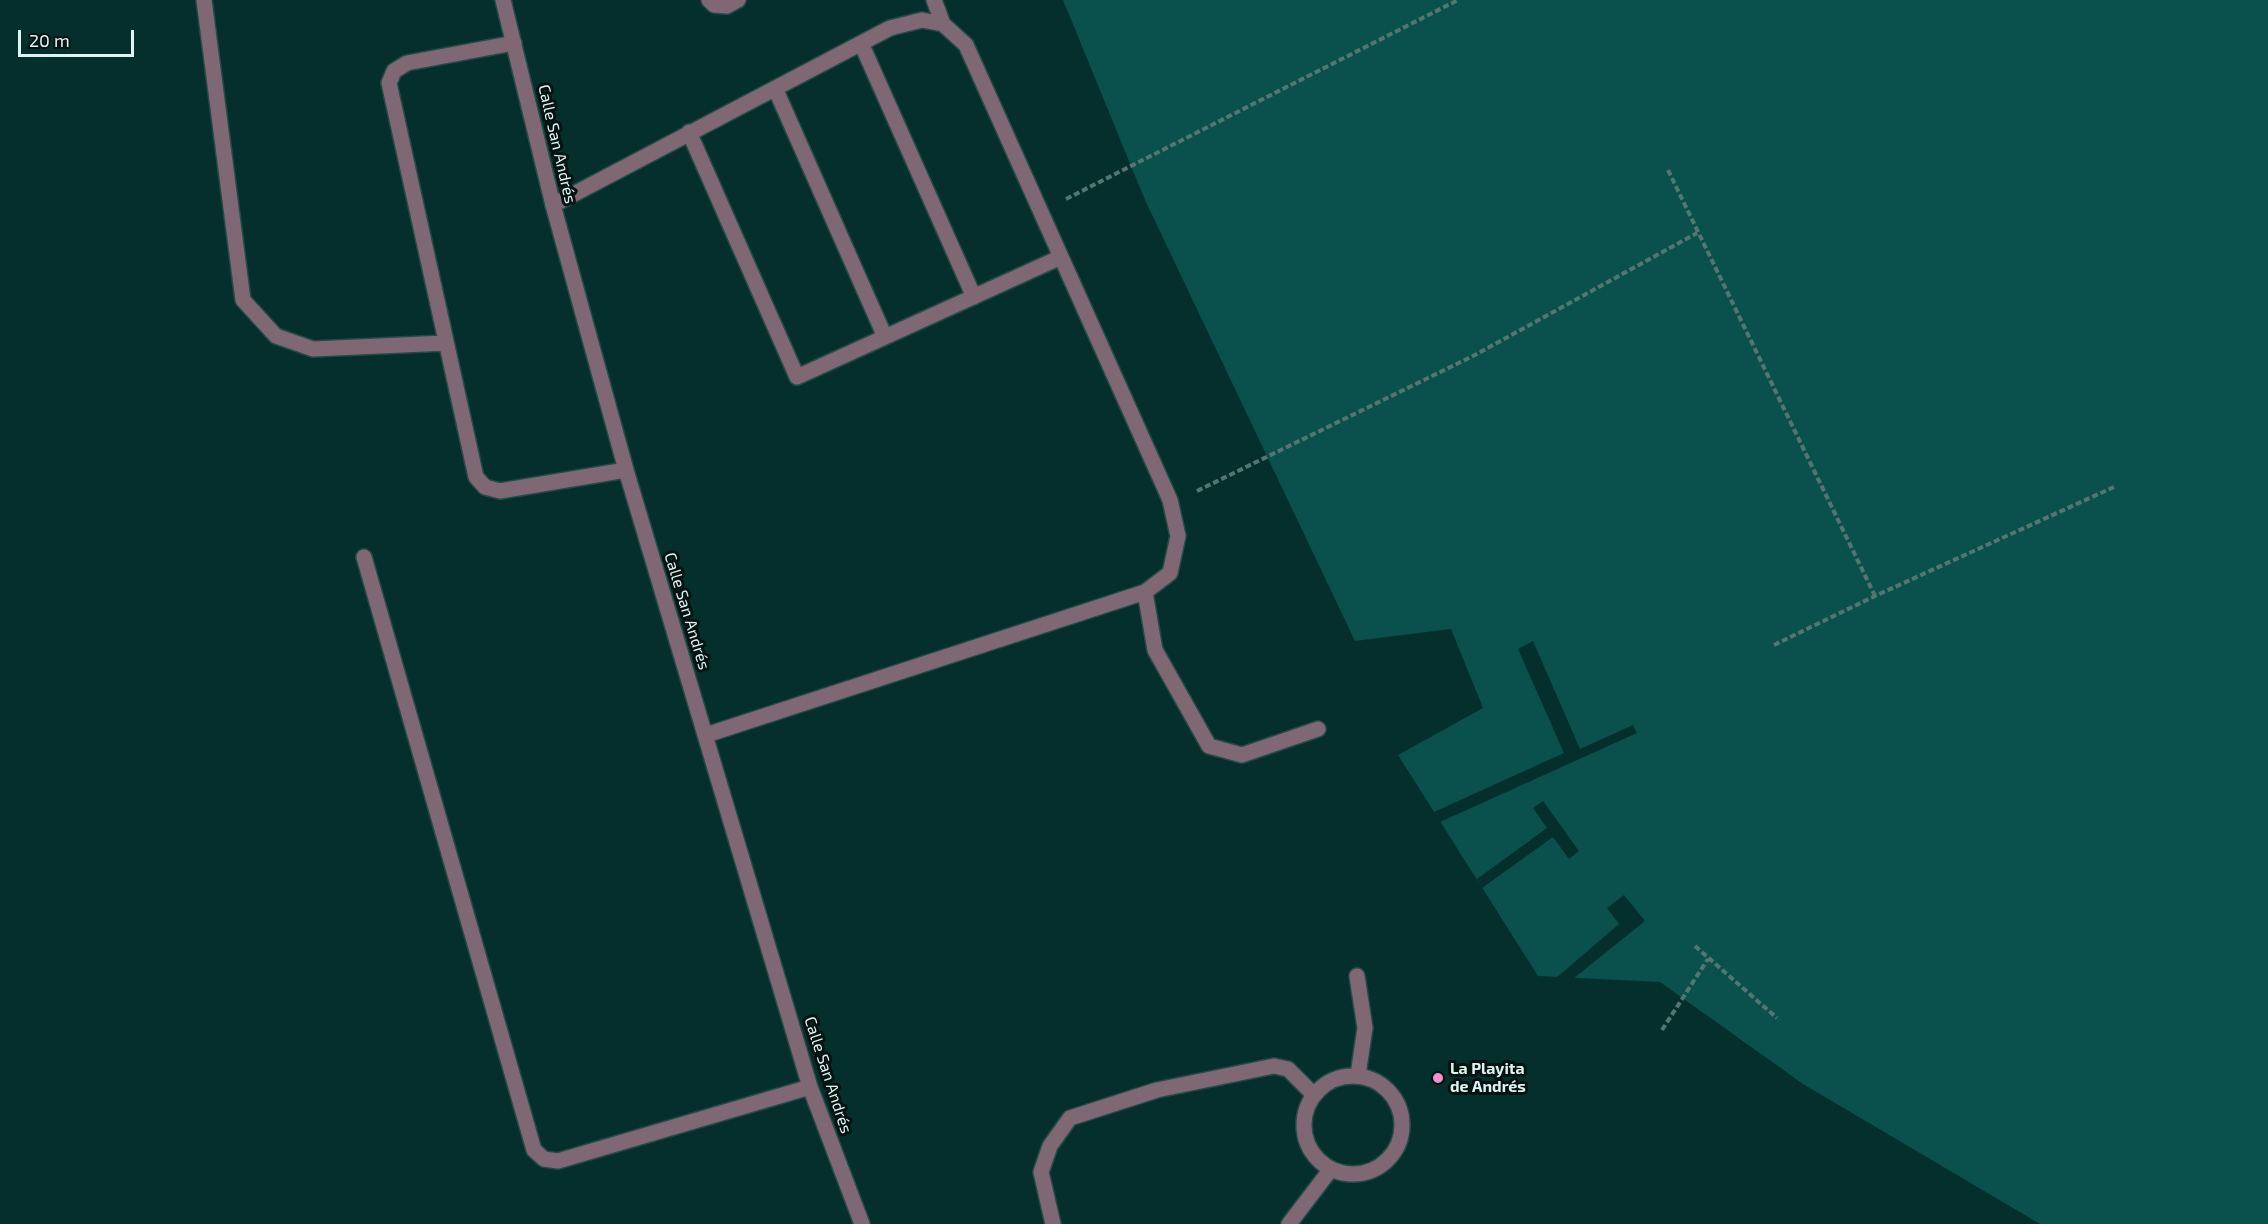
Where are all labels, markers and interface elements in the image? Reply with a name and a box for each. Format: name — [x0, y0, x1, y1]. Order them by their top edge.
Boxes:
scale bar — [21, 18, 136, 56]
text: 20 m — [29, 29, 70, 51]
street label: Calle San Andrés — [534, 83, 580, 205]
street label: Calle San Andrés — [660, 550, 714, 672]
street label: Calle San Andrés — [800, 1014, 856, 1136]
place label: La Playita de Andrés — [1450, 1059, 1526, 1097]
marker: La Playita de Andrés — [1431, 1071, 1445, 1085]

